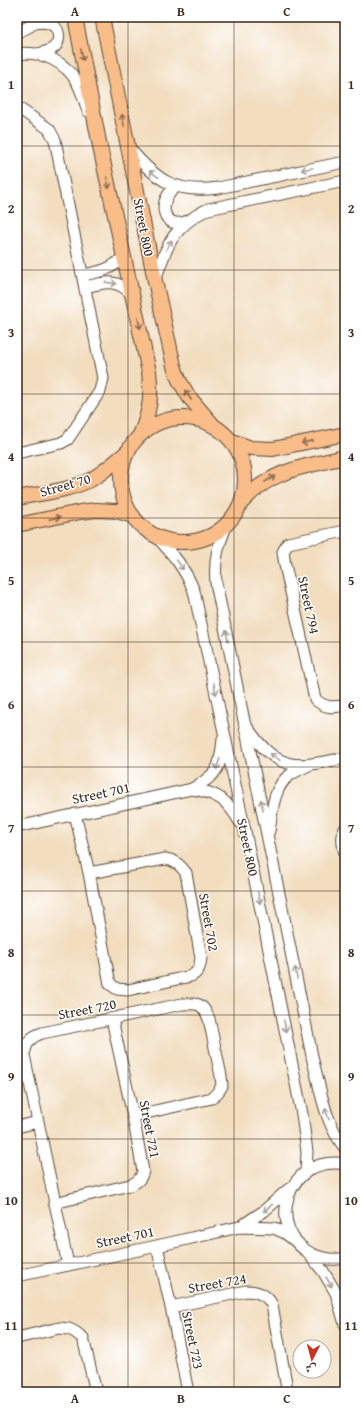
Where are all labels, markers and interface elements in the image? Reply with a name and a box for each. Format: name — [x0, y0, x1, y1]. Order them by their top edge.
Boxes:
text: A — [71, 2, 80, 21]
text: B — [177, 2, 185, 21]
text: C — [283, 2, 291, 21]
one-way arrow — [79, 48, 87, 61]
text: 1 — [8, 75, 14, 94]
text: 1 — [348, 75, 354, 94]
one-way arrow — [118, 114, 126, 127]
one-way arrow — [301, 166, 314, 174]
one-way arrow — [149, 170, 160, 178]
one-way arrow — [104, 176, 112, 189]
street label: Street 800 — [129, 196, 159, 258]
text: 2 — [8, 199, 15, 218]
text: 2 — [348, 199, 355, 218]
one-way arrow — [165, 239, 173, 251]
one-way arrow — [104, 279, 117, 287]
one-way arrow — [135, 316, 143, 329]
text: 3 — [8, 323, 14, 342]
text: 3 — [348, 323, 354, 342]
one-way arrow — [184, 390, 192, 401]
one-way arrow — [301, 439, 314, 447]
text: 4 — [8, 447, 15, 466]
text: 4 — [348, 447, 355, 466]
street label: Street 70 — [37, 468, 93, 502]
one-way arrow — [264, 475, 276, 483]
one-way arrow — [48, 513, 61, 521]
one-way arrow — [176, 559, 184, 570]
text: 5 — [8, 571, 15, 590]
text: 5 — [348, 571, 355, 590]
street label: Street 794 — [293, 574, 325, 636]
one-way arrow — [223, 630, 231, 643]
one-way arrow — [212, 682, 220, 695]
text: 6 — [8, 695, 15, 714]
text: 6 — [348, 695, 355, 714]
one-way arrow — [269, 753, 280, 761]
one-way arrow — [214, 758, 221, 771]
street label: Street 701 — [70, 777, 132, 809]
one-way arrow — [257, 799, 265, 812]
street label: Street 800 — [232, 816, 264, 878]
text: 7 — [8, 819, 15, 838]
text: 7 — [348, 819, 355, 838]
street label: Street 702 — [194, 891, 224, 953]
one-way arrow — [255, 892, 263, 905]
text: 8 — [8, 943, 15, 962]
text: 8 — [348, 943, 355, 962]
one-way arrow — [291, 967, 299, 980]
street label: Street 720 — [56, 994, 118, 1024]
one-way arrow — [281, 1019, 289, 1032]
text: 9 — [8, 1067, 15, 1086]
text: 9 — [348, 1067, 355, 1086]
street label: Street 721 — [135, 1098, 165, 1160]
one-way arrow — [323, 1108, 331, 1120]
text: 10 — [4, 1191, 18, 1210]
text: 10 — [344, 1191, 358, 1210]
one-way arrow — [262, 1203, 273, 1212]
street label: Street 701 — [94, 1221, 156, 1253]
street label: Street 724 — [186, 1268, 248, 1298]
one-way arrow — [326, 1276, 334, 1288]
street label: Street 723 — [177, 1309, 209, 1371]
text: 11 — [4, 1316, 18, 1335]
text: 11 — [344, 1316, 358, 1335]
north arrow — [292, 1339, 332, 1379]
text: ش — [305, 1360, 317, 1377]
text: A — [71, 1389, 80, 1408]
text: B — [177, 1389, 185, 1408]
text: C — [283, 1389, 291, 1408]

